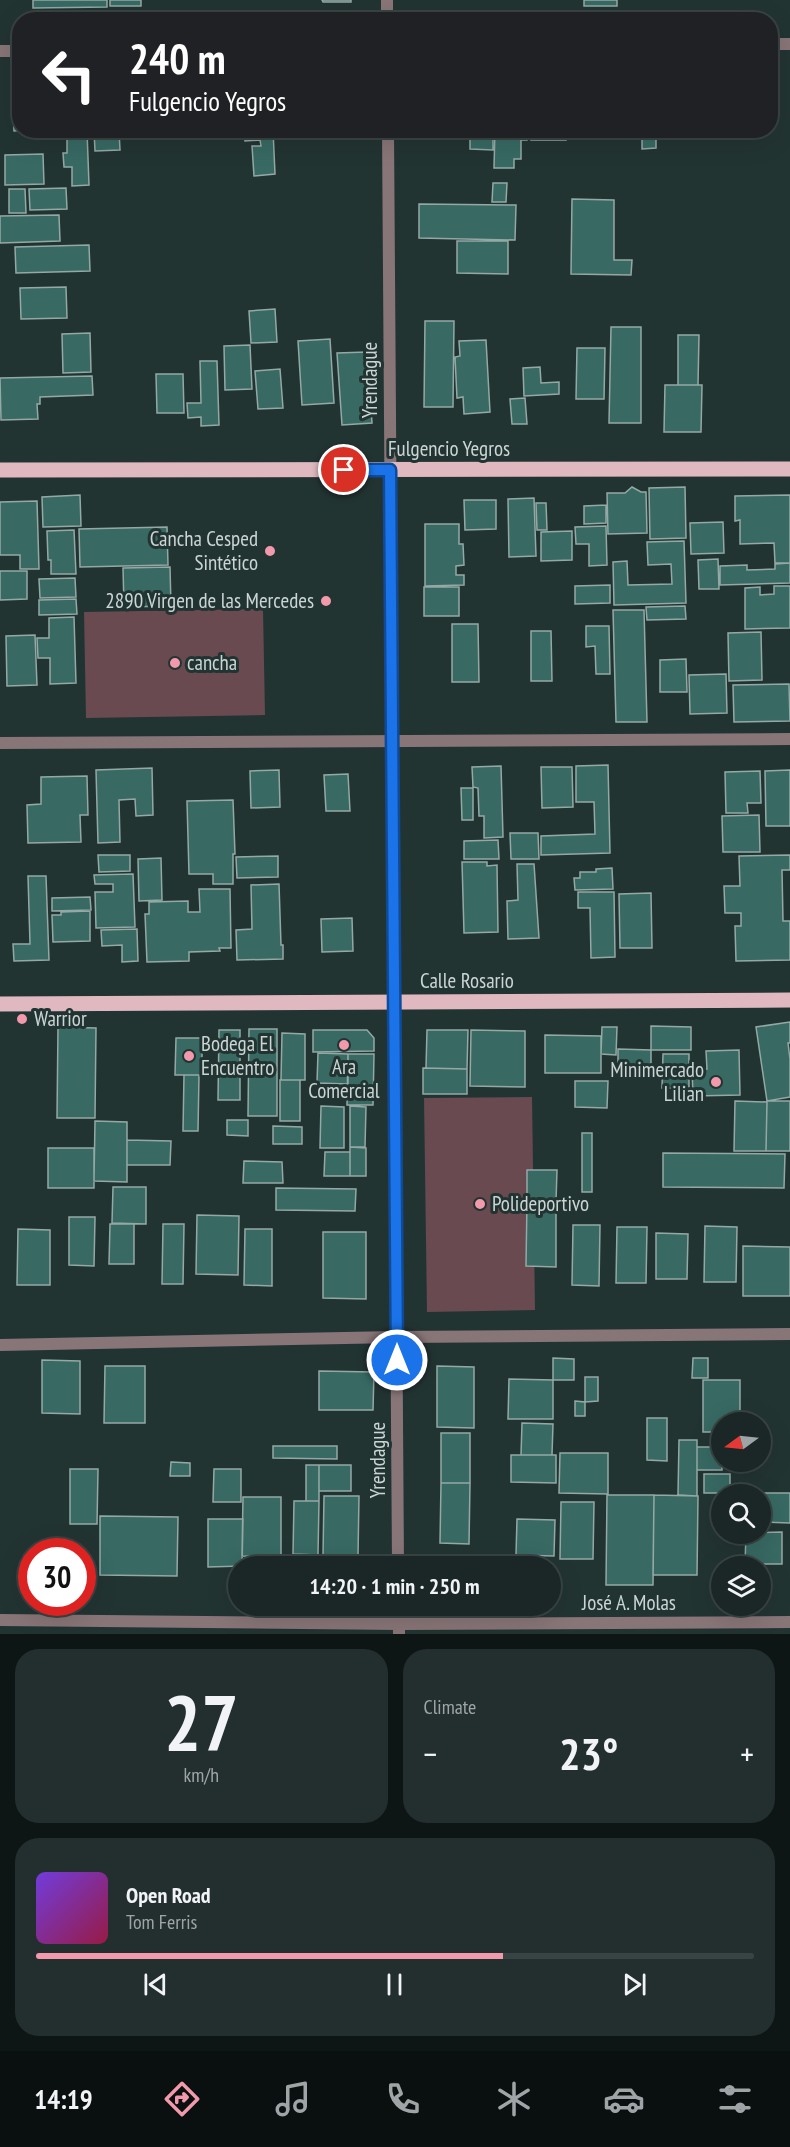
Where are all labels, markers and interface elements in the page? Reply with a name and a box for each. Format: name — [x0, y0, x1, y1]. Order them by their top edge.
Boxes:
text: 240 m — [129, 31, 226, 86]
icon: left — [30, 36, 108, 114]
text: Fulgencio Yegros — [129, 84, 286, 118]
street label: Yrendague — [356, 342, 383, 418]
street label: Fulgencio Yegros — [388, 435, 510, 462]
pin — [318, 444, 369, 495]
icon: arrive — [327, 453, 360, 486]
place label: Cancha Cesped Sintético — [150, 525, 258, 576]
marker: Cancha Cesped Sintético — [263, 544, 277, 558]
place label: 2890 Virgen de las Mercedes — [105, 587, 314, 614]
marker: 2890 Virgen de las Mercedes — [319, 594, 333, 608]
place label: cancha — [187, 649, 237, 676]
marker: cancha — [168, 656, 182, 670]
street label: Calle Rosario — [420, 967, 514, 994]
place label: Warrior — [34, 1005, 87, 1032]
marker: Warrior — [15, 1012, 29, 1026]
place label: Bodega El Encuentro — [201, 1030, 274, 1081]
marker: Ara Comercial — [337, 1038, 351, 1052]
marker: Bodega El Encuentro — [182, 1049, 196, 1063]
place label: Ara Comercial — [308, 1053, 380, 1104]
place label: Minimercado Lilian — [610, 1056, 704, 1107]
marker: Minimercado Lilian — [709, 1075, 723, 1089]
place label: Polideportivo — [492, 1190, 589, 1217]
marker: Polideportivo — [473, 1197, 487, 1211]
position arrow — [365, 1328, 429, 1392]
north arrow — [711, 1412, 771, 1472]
map controls — [711, 1412, 771, 1616]
street label: Yrendague — [364, 1422, 391, 1498]
button: search — [711, 1484, 771, 1544]
speed limit sign: 30 — [18, 1538, 96, 1616]
button: layers — [711, 1556, 771, 1616]
text: 14:20 · 1 min · 250 m — [309, 1572, 480, 1600]
street label: José A. Molas — [581, 1589, 676, 1616]
text: 27 — [164, 1672, 239, 1773]
text: Climate — [424, 1694, 476, 1720]
text: 23° — [559, 1724, 618, 1782]
text: − — [424, 1732, 437, 1775]
text: + — [740, 1732, 754, 1775]
text: km/h — [184, 1762, 219, 1788]
text: Open Road — [126, 1881, 211, 1909]
text: Tom Ferris — [126, 1909, 197, 1935]
icon: previous — [139, 1968, 172, 2001]
icon: pause — [378, 1968, 411, 2001]
icon: next — [618, 1968, 651, 2001]
icon: directions — [161, 2078, 203, 2120]
icon: music — [272, 2078, 314, 2120]
icon: phone — [382, 2078, 424, 2120]
icon: climate — [493, 2078, 535, 2120]
icon: car — [603, 2078, 645, 2120]
icon: filters — [714, 2078, 756, 2120]
text: 14:19 — [34, 2082, 93, 2116]

